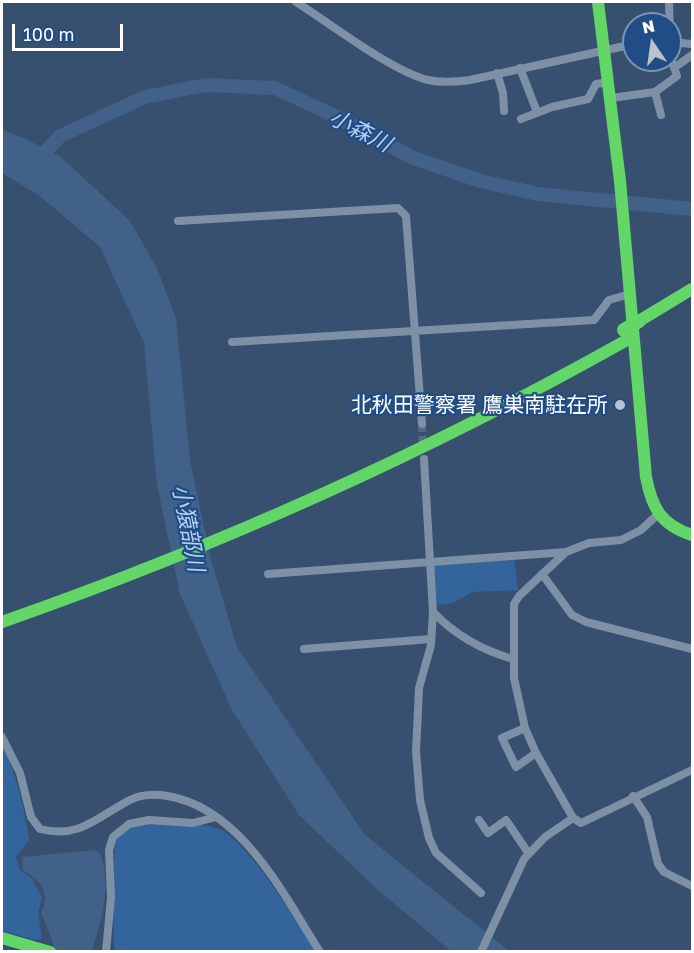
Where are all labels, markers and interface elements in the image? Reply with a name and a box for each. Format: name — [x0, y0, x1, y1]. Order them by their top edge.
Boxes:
scale bar — [15, 12, 126, 50]
north arrow — [622, 12, 682, 72]
text: N — [640, 15, 657, 38]
text: 100 m — [23, 23, 74, 45]
water label: 小森川 — [325, 104, 395, 158]
place label: 北秋田警察署 鷹巣南駐在所 — [351, 392, 608, 418]
marker: 北秋田警察署 鷹巣南駐在所 — [613, 398, 627, 412]
water label: 小猿部川 — [167, 482, 209, 574]

